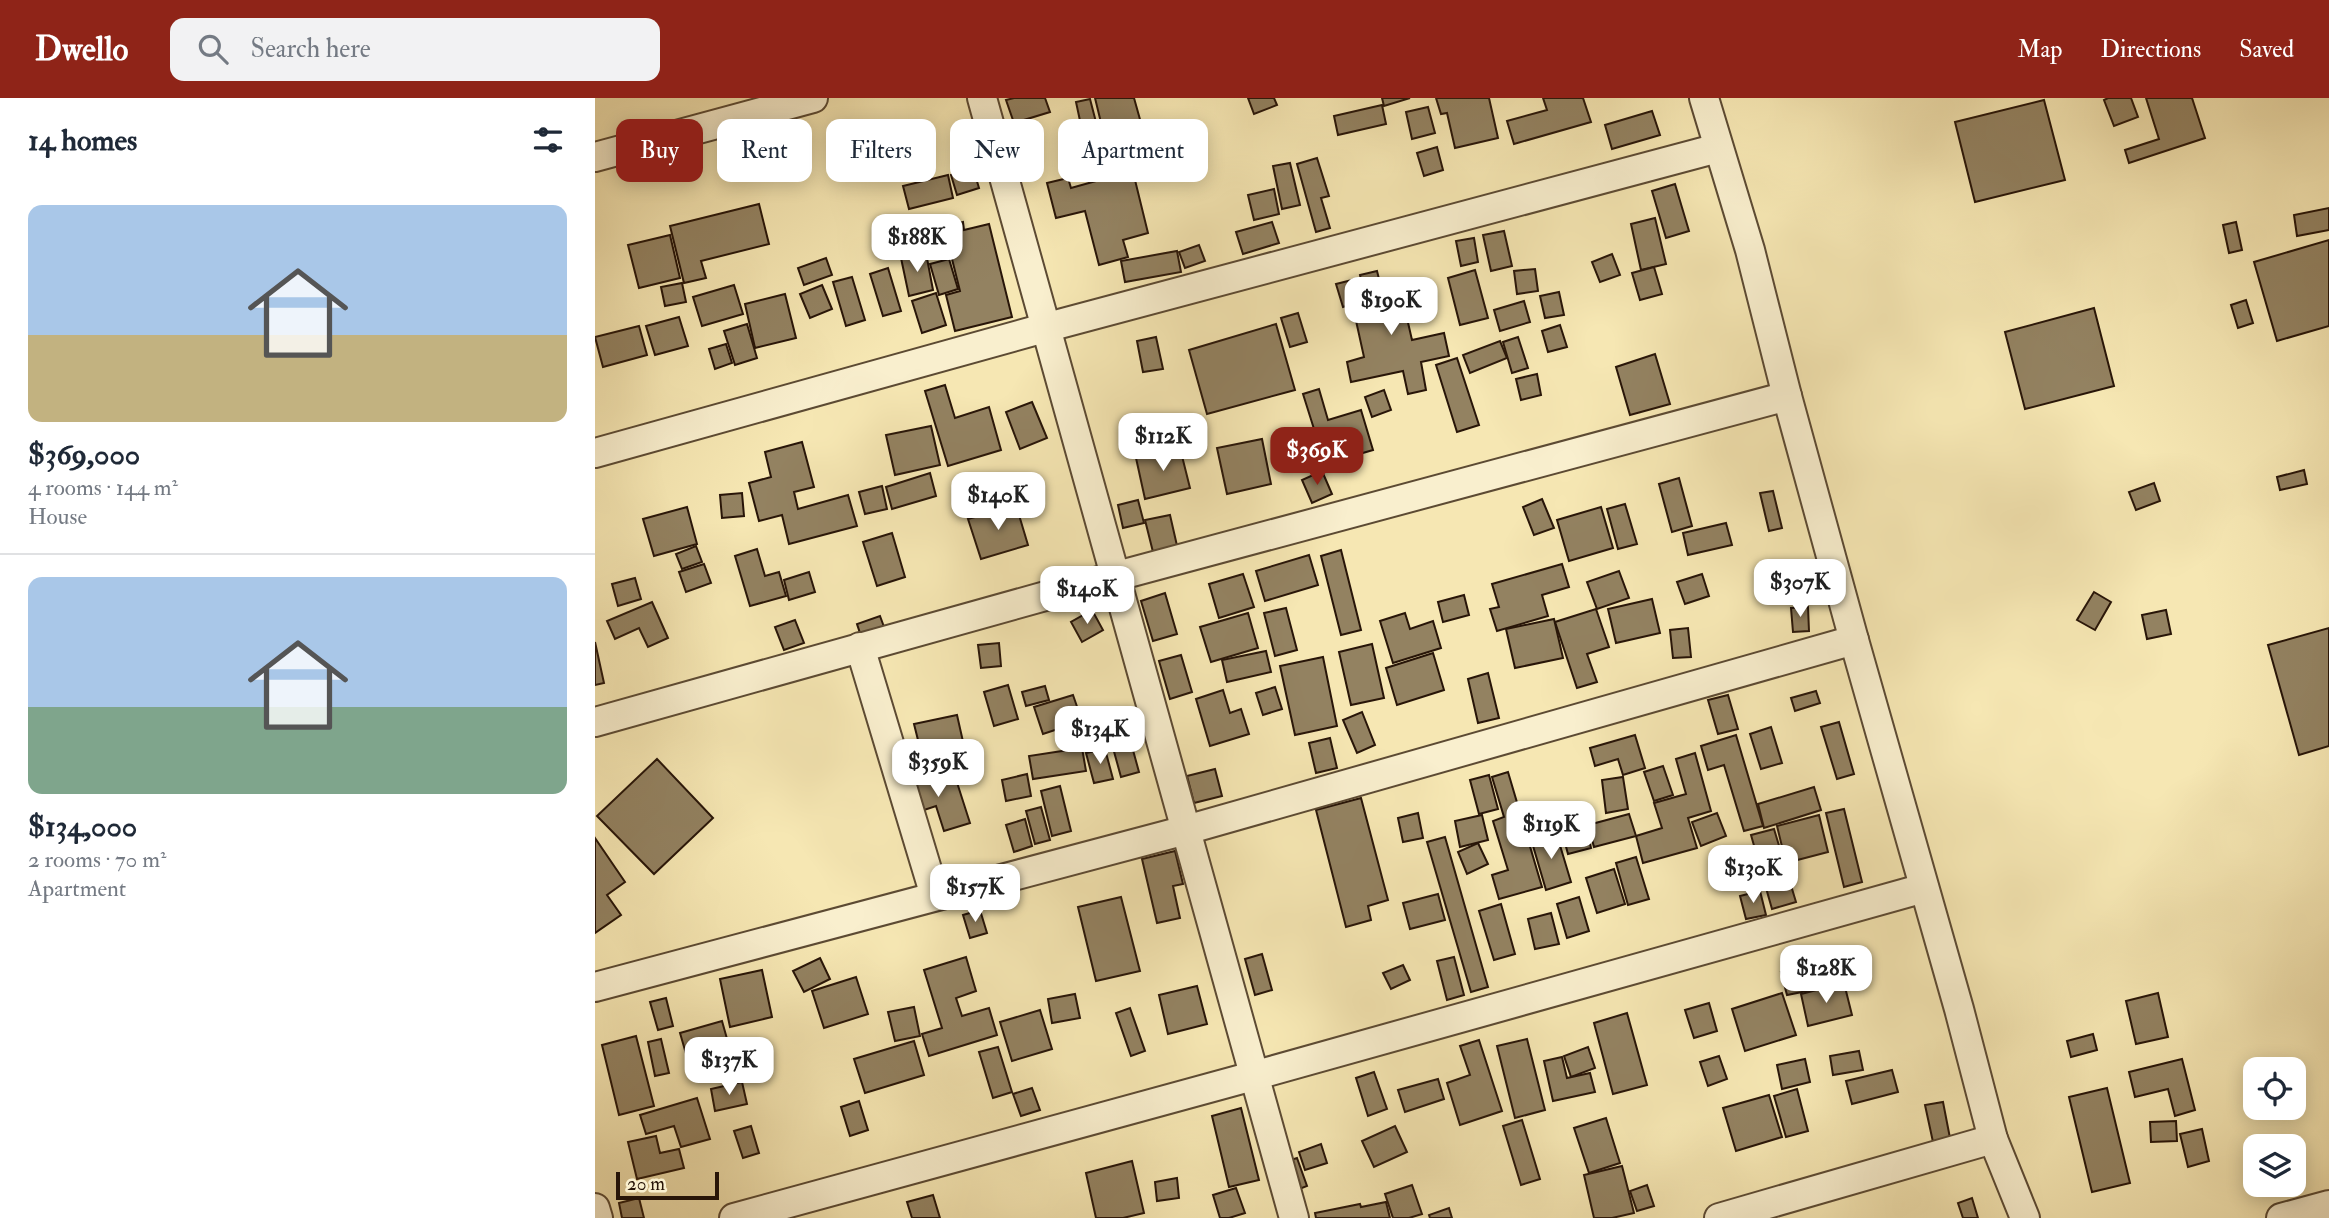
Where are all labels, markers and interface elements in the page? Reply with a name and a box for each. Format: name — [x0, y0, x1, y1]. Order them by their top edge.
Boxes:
search box — [170, 18, 660, 81]
text: Dwello — [35, 29, 128, 70]
icon: search — [194, 30, 232, 68]
text: Search here — [250, 33, 371, 65]
text: Map — [2017, 34, 2062, 65]
text: Directions — [2100, 34, 2201, 65]
text: Saved — [2239, 34, 2294, 65]
chip: Buy — [616, 119, 703, 182]
chip: Rent — [717, 119, 812, 182]
chip: Filters — [826, 119, 936, 182]
chip: New — [950, 119, 1044, 182]
chip: Apartment — [1058, 119, 1208, 182]
icon: filters — [529, 121, 567, 159]
text: 14 homes — [28, 122, 137, 159]
pin: $188K — [868, 214, 966, 274]
text: $188K — [888, 222, 946, 251]
icon: home — [235, 250, 361, 376]
pin: $190K — [1342, 278, 1440, 337]
text: $190K — [1361, 285, 1421, 314]
pin: $112K — [1114, 414, 1212, 473]
text: $112K — [1134, 421, 1192, 450]
pin: $369K — [1268, 428, 1366, 487]
text: $369K — [1286, 435, 1348, 464]
text: $369,000 — [28, 436, 140, 473]
pin: $140K — [949, 472, 1047, 532]
text: 4 rooms · 144 m² — [28, 473, 178, 502]
text: $140K — [967, 480, 1029, 509]
text: House — [28, 502, 87, 531]
pin: $307K — [1751, 560, 1849, 619]
pin: $140K — [1038, 566, 1136, 626]
text: $307K — [1770, 567, 1830, 596]
text: $140K — [1056, 574, 1118, 603]
icon: home — [235, 622, 361, 748]
pin: $134K — [1051, 706, 1149, 766]
text: $134K — [1071, 714, 1129, 743]
pin: $359K — [889, 740, 987, 799]
text: $359K — [908, 747, 968, 776]
pin: $119K — [1502, 802, 1600, 861]
text: $134,000 — [28, 808, 137, 845]
text: $119K — [1522, 809, 1580, 838]
text: 2 rooms · 70 m² — [28, 845, 167, 874]
pin: $130K — [1704, 846, 1802, 905]
text: $130K — [1724, 853, 1782, 882]
pin: $157K — [926, 864, 1024, 924]
text: $157K — [946, 872, 1004, 901]
text: Apartment — [28, 874, 126, 903]
pin: $128K — [1777, 946, 1875, 1005]
text: $128K — [1796, 953, 1856, 982]
pin: $137K — [680, 1038, 778, 1097]
text: $137K — [701, 1045, 757, 1074]
map controls — [2243, 1057, 2306, 1197]
button: locate — [2243, 1057, 2306, 1120]
button: layers — [2243, 1134, 2306, 1197]
scale bar — [616, 1169, 719, 1201]
text: 20 m — [627, 1172, 665, 1196]

